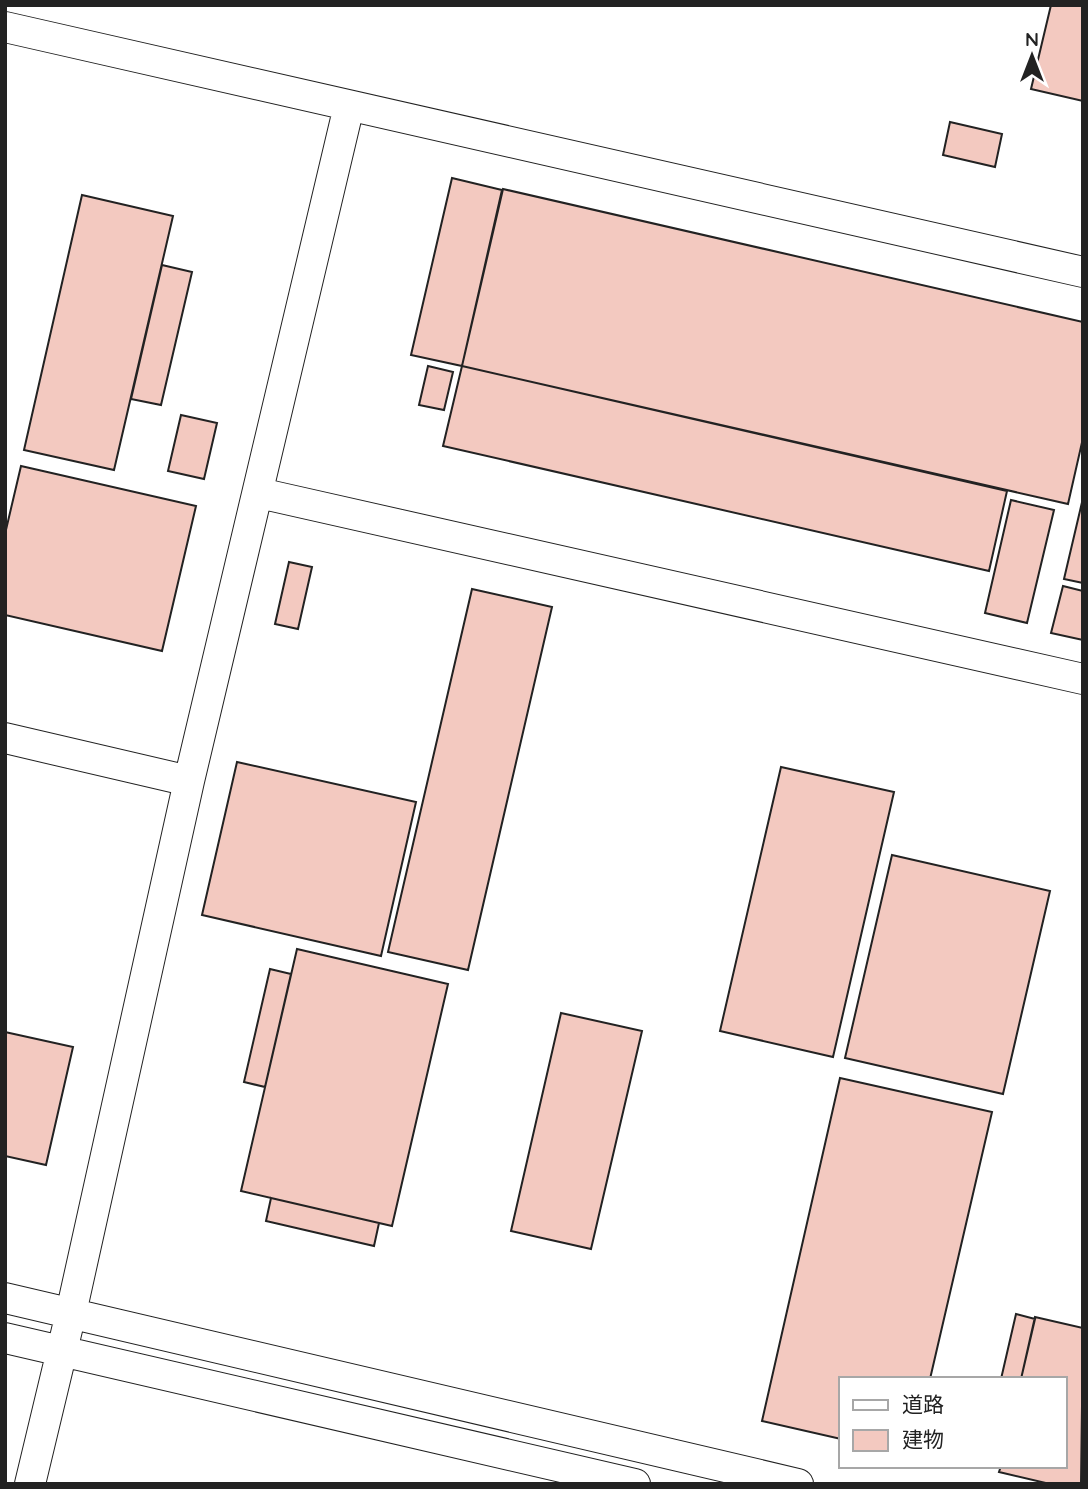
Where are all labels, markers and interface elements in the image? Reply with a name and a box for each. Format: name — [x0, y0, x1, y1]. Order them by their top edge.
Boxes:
north arrow — [997, 21, 1067, 91]
text: N — [1025, 27, 1039, 51]
legend — [839, 1377, 1067, 1468]
text: 道路 — [902, 1391, 944, 1417]
text: 建物 — [902, 1426, 944, 1452]

